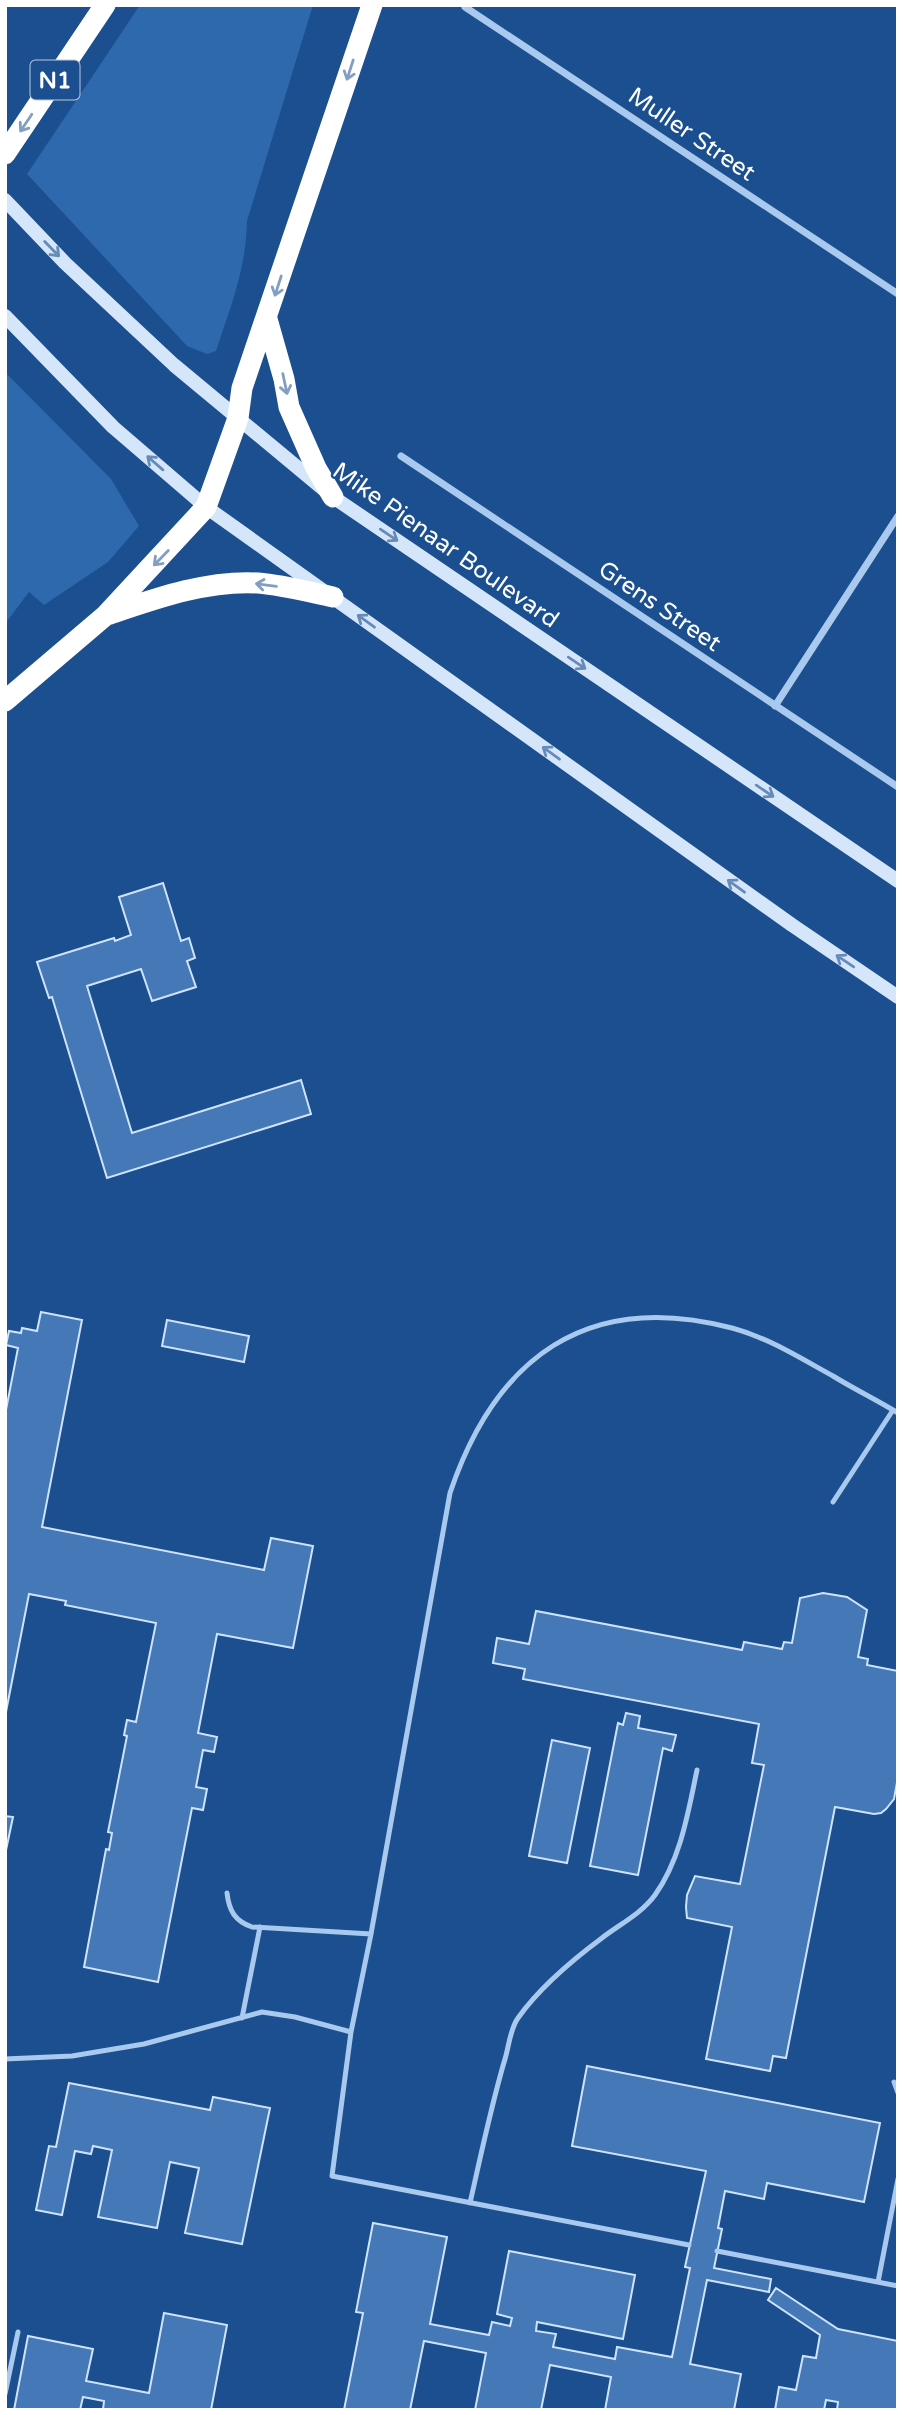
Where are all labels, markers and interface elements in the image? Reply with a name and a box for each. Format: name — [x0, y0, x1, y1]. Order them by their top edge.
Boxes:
one-way arrow — [343, 59, 356, 81]
road number: N1 — [30, 60, 80, 100]
street label: Muller Street — [623, 81, 761, 188]
one-way arrow — [19, 113, 33, 132]
one-way arrow — [44, 240, 61, 257]
one-way arrow — [271, 274, 283, 296]
one-way arrow — [278, 372, 292, 395]
one-way arrow — [146, 455, 164, 471]
street label: Mike Pienaar Boulevard — [327, 456, 564, 635]
one-way arrow — [379, 528, 398, 543]
one-way arrow — [152, 549, 169, 566]
street label: Grens Street — [593, 555, 727, 658]
one-way arrow — [255, 578, 278, 591]
one-way arrow — [357, 613, 376, 628]
one-way arrow — [567, 656, 586, 670]
one-way arrow — [542, 746, 561, 760]
one-way arrow — [755, 784, 775, 798]
one-way arrow — [727, 878, 746, 893]
one-way arrow — [836, 954, 855, 968]

